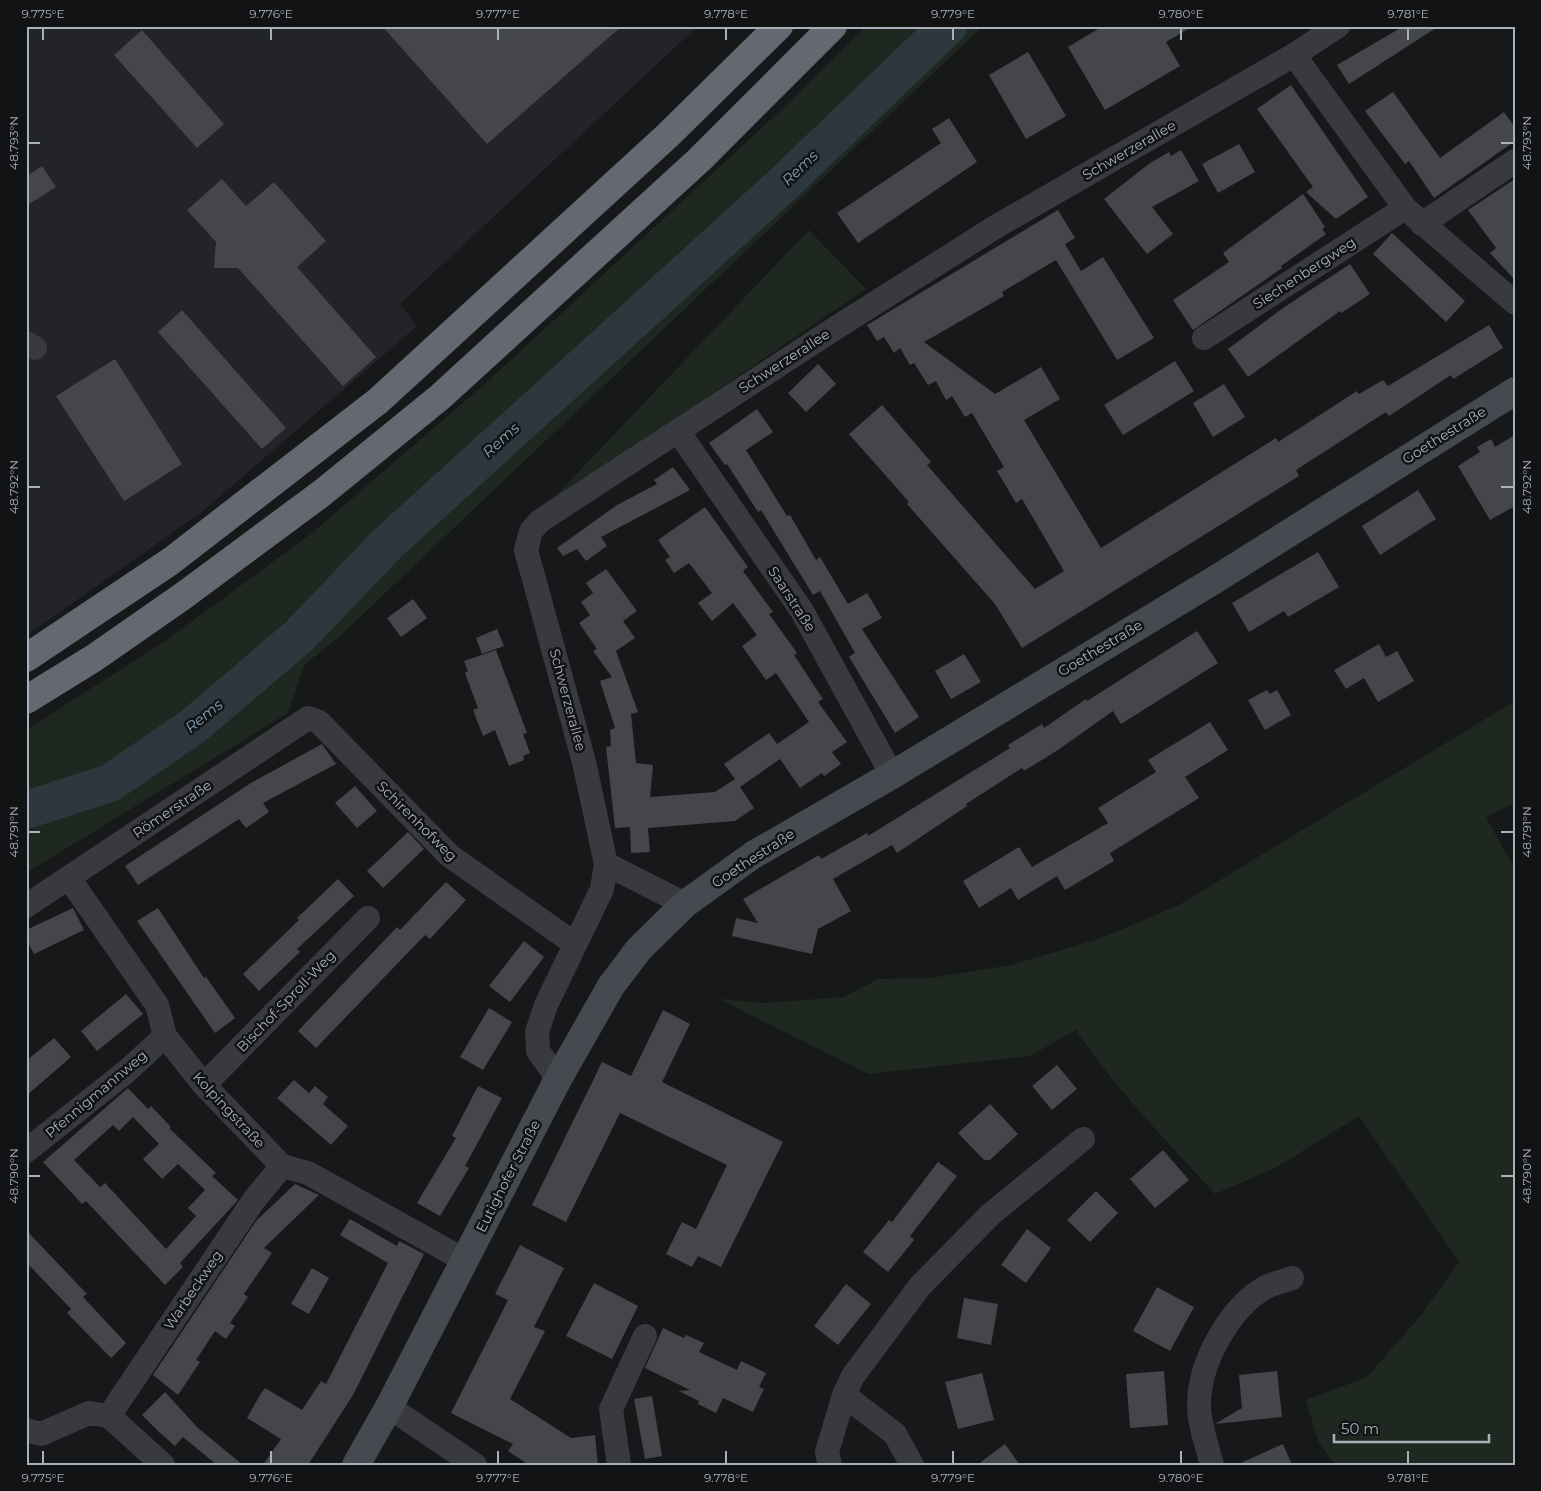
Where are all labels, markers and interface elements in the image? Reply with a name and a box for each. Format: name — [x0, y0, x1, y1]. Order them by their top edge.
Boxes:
text: 9.775°E — [21, 6, 65, 21]
text: 9.776°E — [249, 6, 293, 21]
text: 9.777°E — [476, 6, 520, 21]
text: 9.778°E — [704, 6, 748, 21]
text: 9.779°E — [931, 6, 975, 21]
text: 9.780°E — [1158, 6, 1204, 21]
text: 9.781°E — [1387, 6, 1429, 21]
text: 48.793°N — [6, 116, 21, 170]
street label: Schwerzerallee — [1079, 116, 1179, 184]
text: 48.793°N — [1519, 116, 1534, 170]
water label: Rems — [778, 145, 822, 189]
street label: Siechenbergweg — [1249, 233, 1359, 313]
street label: Schwerzerallee — [735, 325, 833, 397]
street label: Goethestraße — [1399, 402, 1489, 468]
water label: Rems — [478, 418, 524, 461]
text: 48.792°N — [6, 460, 21, 514]
text: 48.792°N — [1519, 460, 1534, 514]
street label: Saarstraße — [764, 563, 820, 635]
street label: Goethestraße — [1055, 616, 1145, 680]
street label: Schwerzerallee — [546, 647, 590, 753]
water label: Rems — [181, 694, 227, 737]
street label: Römerstraße — [129, 776, 215, 842]
street label: Schirenhofweg — [373, 777, 461, 865]
text: 48.791°N — [6, 806, 21, 858]
text: 48.791°N — [1519, 806, 1534, 858]
street label: Goethestraße — [708, 825, 798, 891]
street label: Bischof-Sproll-Weg — [233, 946, 339, 1056]
street label: Pfennigmannweg — [41, 1046, 151, 1142]
street label: Kolpingstraße — [189, 1068, 269, 1152]
street label: Eutighofer Straße — [472, 1117, 544, 1235]
text: 48.790°N — [6, 1148, 21, 1204]
text: 48.790°N — [1519, 1148, 1534, 1204]
street label: Warbeckweg — [160, 1247, 226, 1333]
scale bar — [1334, 1411, 1488, 1443]
text: 50 m — [1341, 1419, 1379, 1438]
text: 9.775°E — [21, 1470, 65, 1485]
text: 9.776°E — [249, 1470, 293, 1485]
text: 9.777°E — [476, 1470, 520, 1485]
text: 9.778°E — [704, 1470, 748, 1485]
text: 9.779°E — [931, 1470, 975, 1485]
text: 9.780°E — [1158, 1470, 1204, 1485]
text: 9.781°E — [1387, 1470, 1429, 1485]

